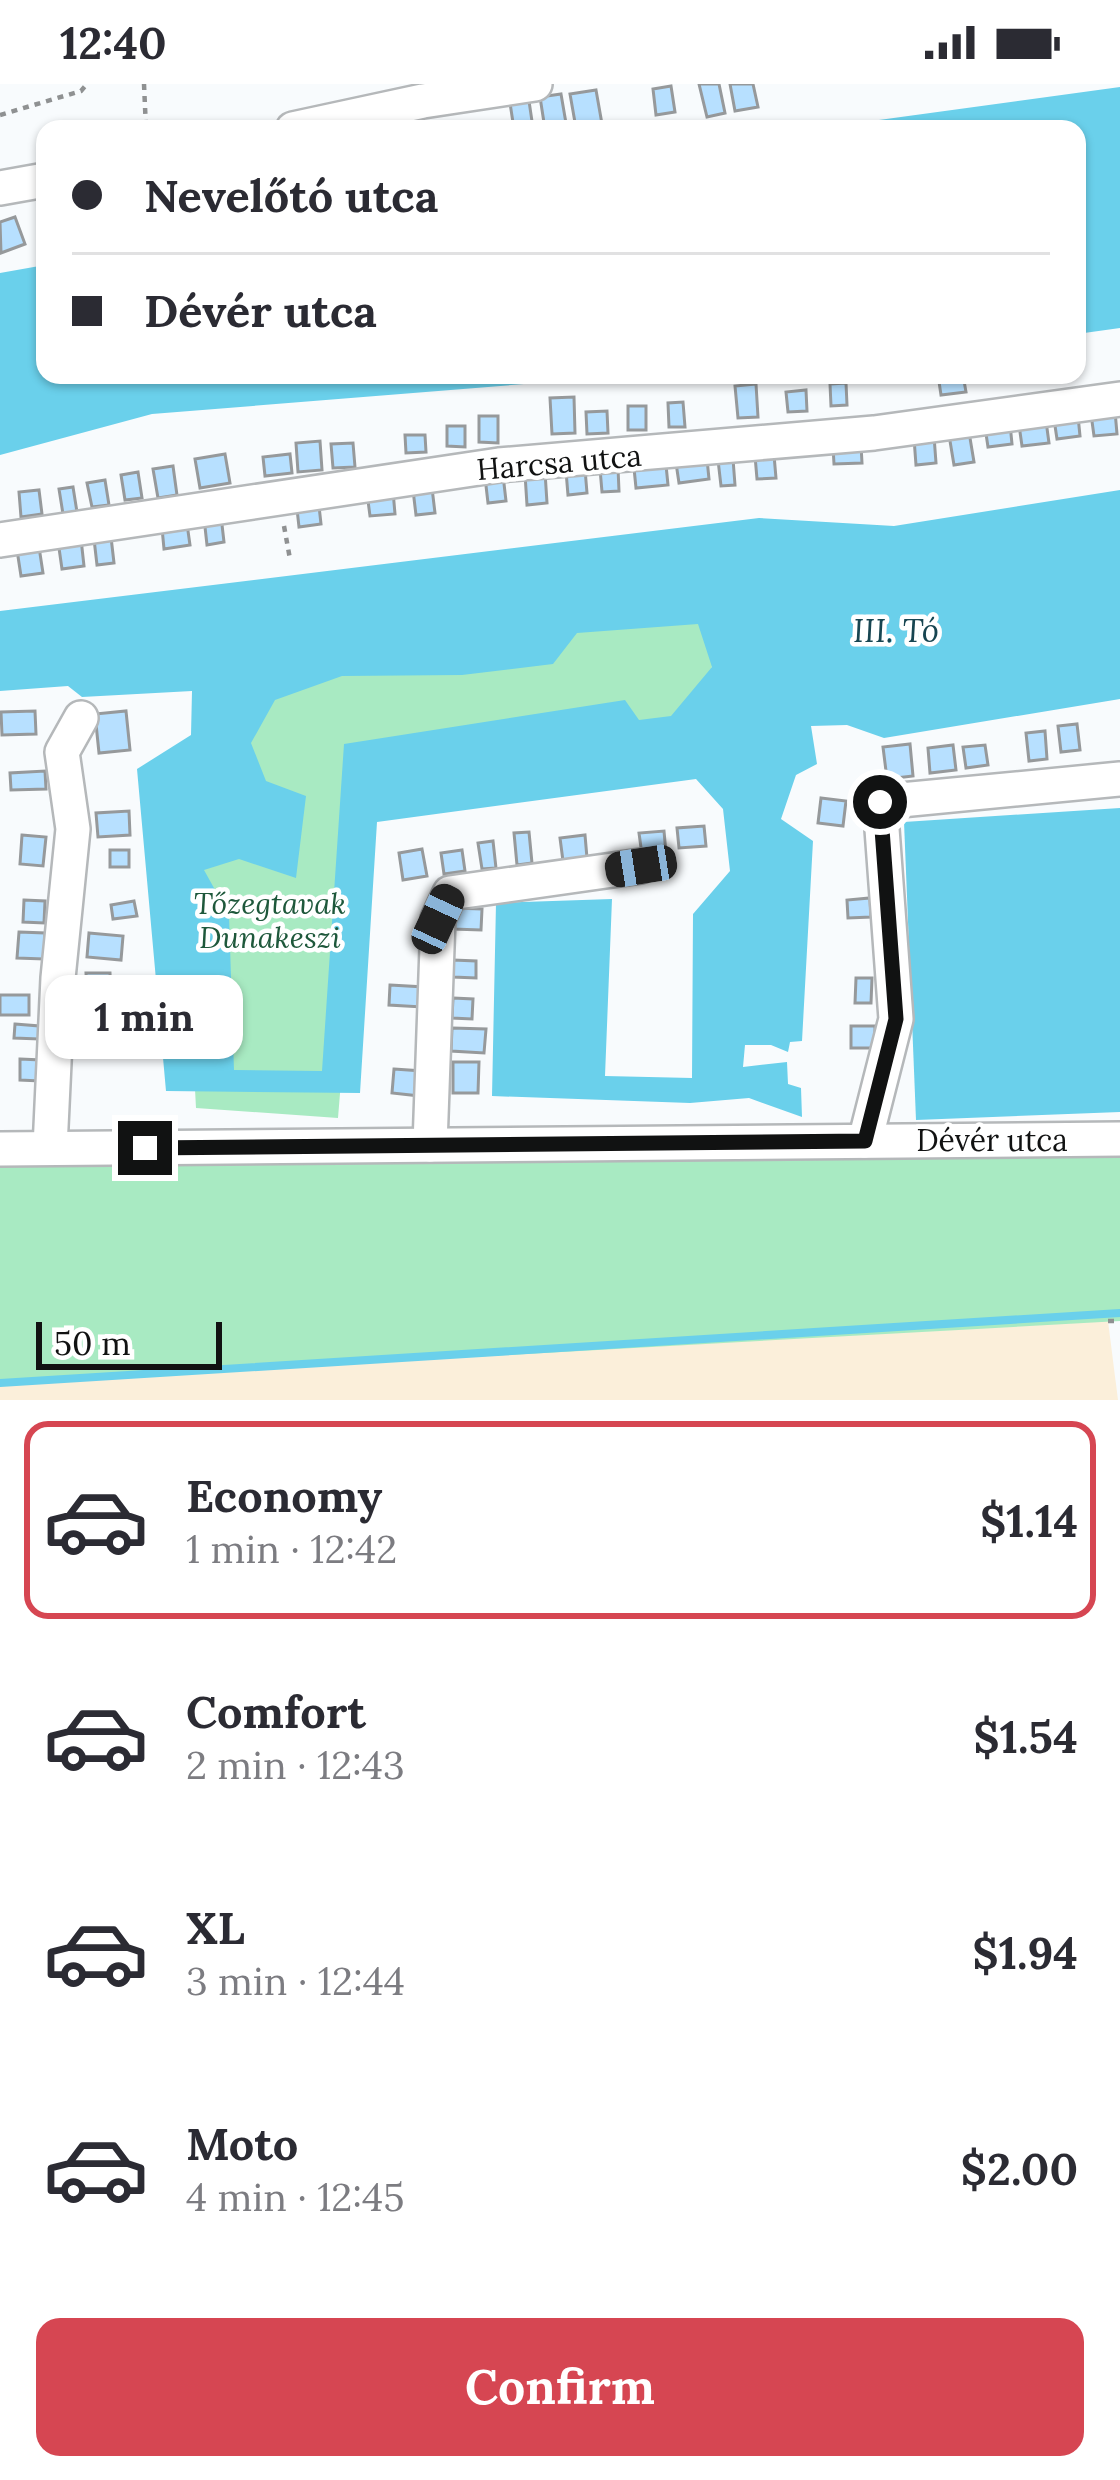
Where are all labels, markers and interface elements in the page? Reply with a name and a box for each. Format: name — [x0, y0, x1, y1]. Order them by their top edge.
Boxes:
text: 12:40 — [60, 14, 167, 71]
text: Nevelőtó utca — [144, 167, 438, 224]
text: Dévér utca — [144, 282, 377, 339]
street label: Harcsa utca — [475, 436, 643, 488]
water label: III. Tó — [853, 609, 939, 651]
route start — [853, 775, 907, 829]
car — [603, 843, 679, 889]
car — [406, 879, 470, 959]
park label: Tőzegtavak Dunakeszi — [194, 884, 346, 956]
callout: 1 min — [46, 974, 244, 1058]
text: 1 min — [94, 992, 194, 1042]
route end — [118, 1121, 172, 1175]
street label: Dévér utca — [916, 1121, 1068, 1159]
scale bar — [36, 1316, 222, 1369]
text: 50 m — [54, 1322, 131, 1364]
icon: car — [42, 1466, 150, 1574]
text: Economy — [186, 1467, 382, 1524]
text: $1.14 — [980, 1492, 1078, 1549]
text: 1 min · 12:42 — [186, 1524, 397, 1574]
icon: car — [42, 1682, 150, 1790]
text: Comfort — [186, 1683, 366, 1740]
text: $1.54 — [973, 1708, 1078, 1765]
text: 2 min · 12:43 — [186, 1740, 405, 1790]
icon: car — [42, 1898, 150, 2006]
text: XL — [186, 1899, 245, 1956]
text: $1.94 — [972, 1924, 1078, 1981]
text: 3 min · 12:44 — [186, 1956, 405, 2006]
icon: car — [42, 2114, 150, 2222]
text: Moto — [186, 2115, 298, 2172]
text: $2.00 — [961, 2140, 1078, 2197]
text: 4 min · 12:45 — [186, 2172, 404, 2222]
button: Confirm — [36, 2318, 1084, 2456]

